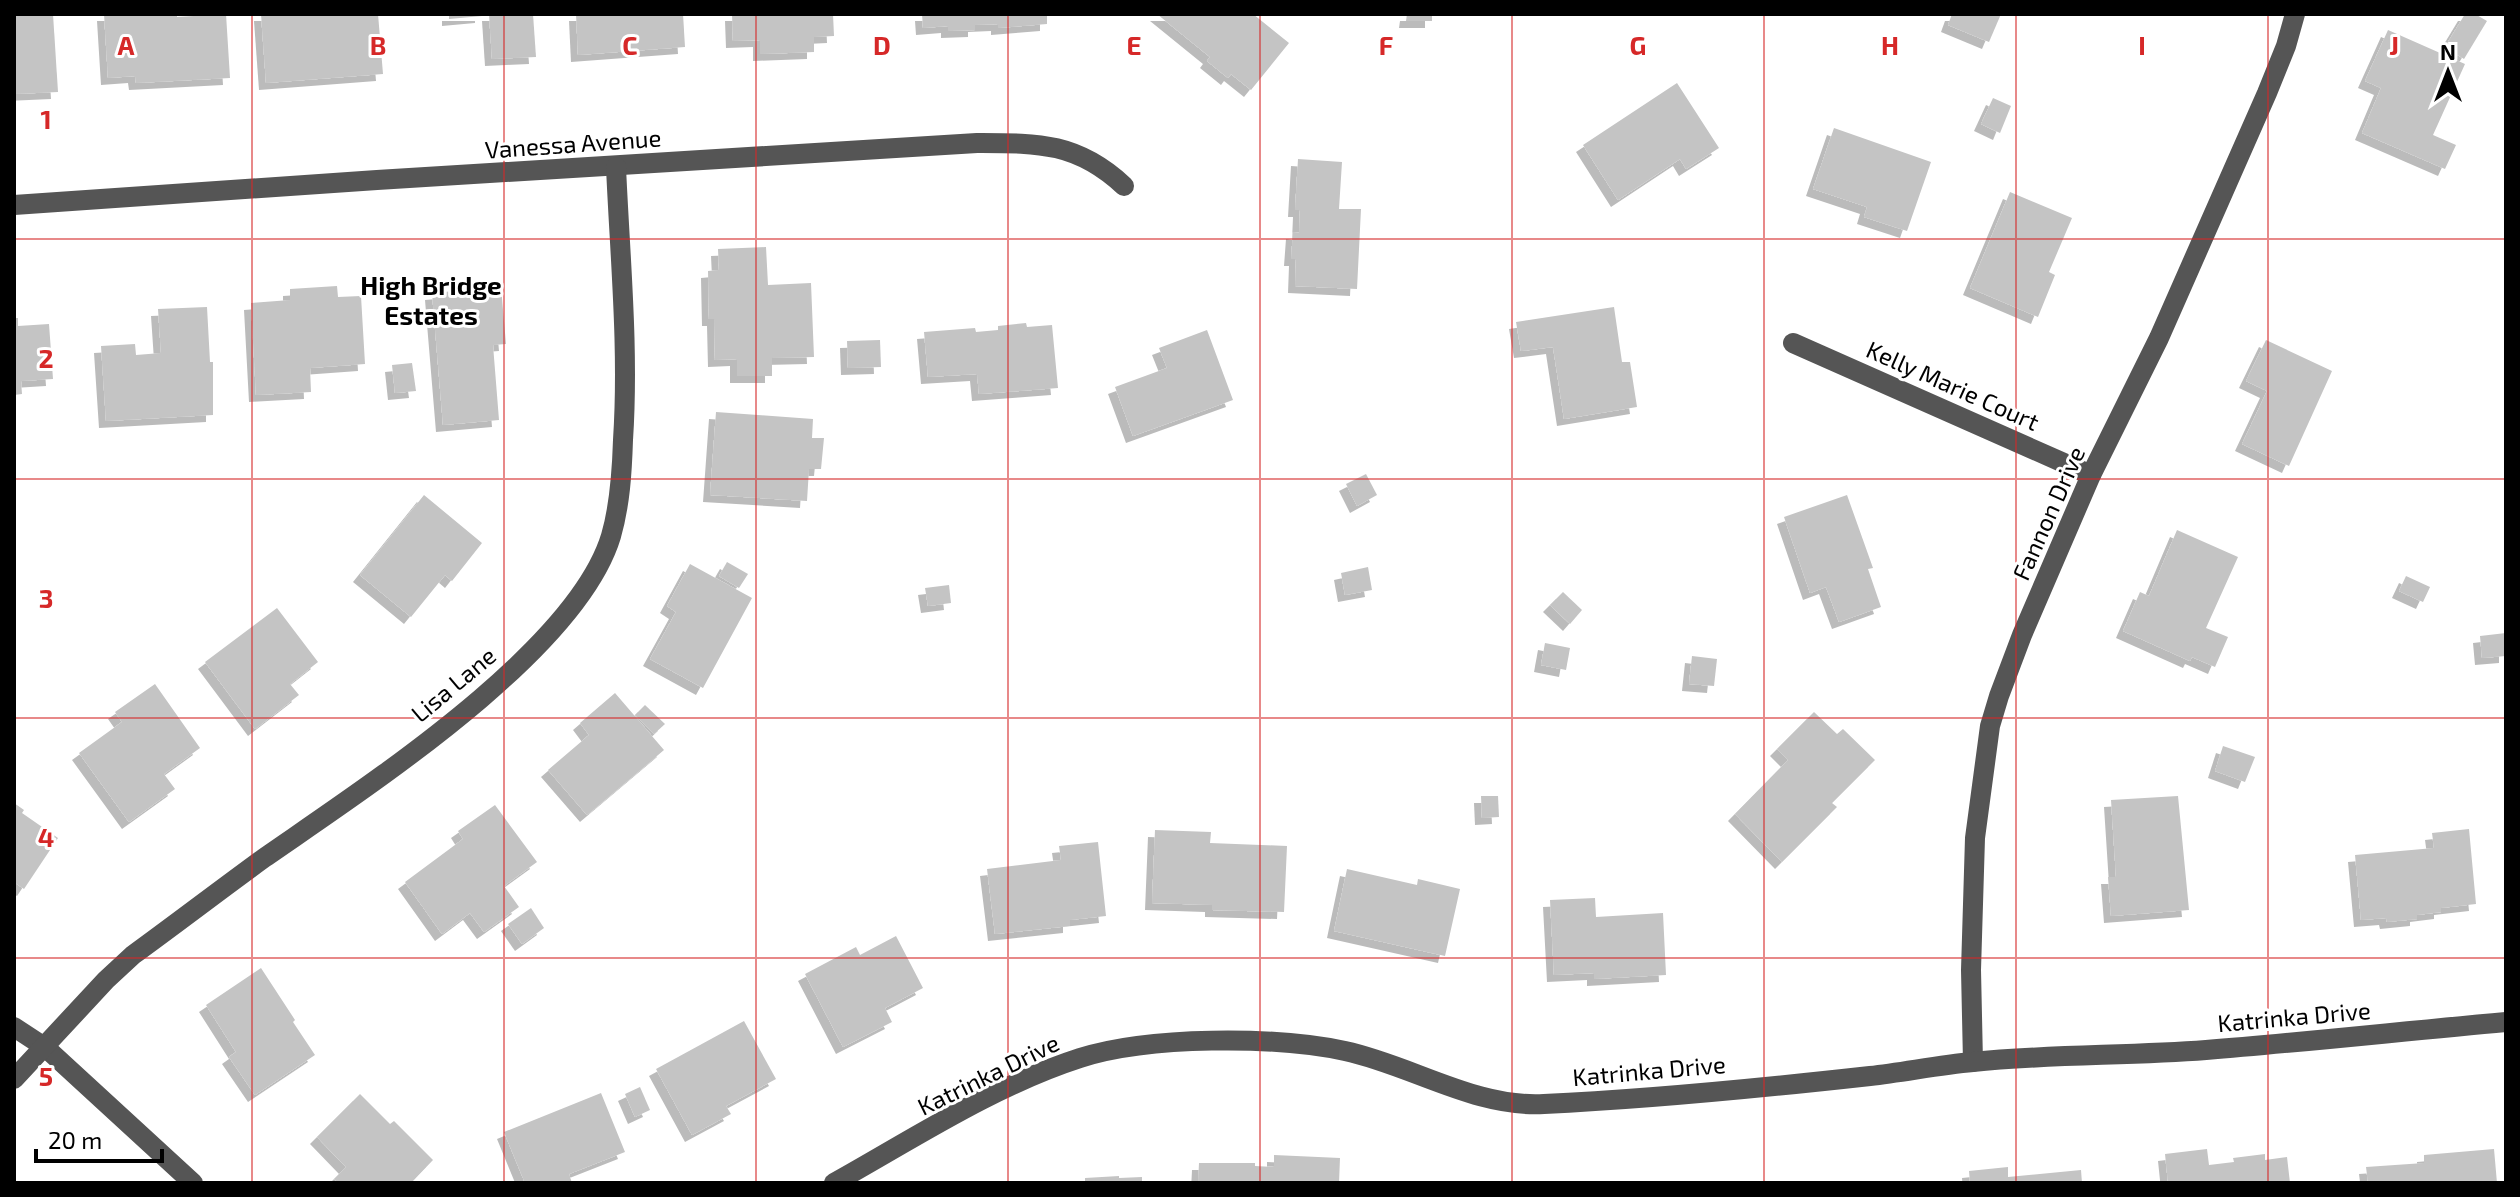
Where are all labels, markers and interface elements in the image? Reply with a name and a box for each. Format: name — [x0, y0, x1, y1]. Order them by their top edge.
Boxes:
text: A — [118, 29, 135, 60]
text: B — [370, 29, 386, 60]
text: C — [622, 29, 638, 60]
text: D — [873, 29, 891, 60]
text: E — [1126, 29, 1142, 60]
text: F — [1379, 29, 1393, 60]
text: G — [1630, 29, 1646, 60]
text: H — [1881, 29, 1899, 60]
text: I — [2138, 29, 2146, 60]
text: J — [2389, 29, 2399, 60]
north arrow — [2408, 32, 2488, 112]
text: N — [2440, 38, 2456, 64]
text: 1 — [40, 103, 52, 134]
street label: Vanessa Avenue — [484, 122, 662, 164]
district label: High Bridge Estates — [360, 269, 502, 330]
street label: Kelly Marie Court — [1862, 334, 2044, 436]
text: 2 — [38, 342, 54, 373]
street label: Fannon Drive — [2006, 442, 2090, 584]
text: 3 — [39, 582, 53, 613]
street label: Lisa Lane — [405, 640, 501, 728]
text: 4 — [38, 821, 54, 852]
street label: Katrinka Drive — [2216, 995, 2372, 1037]
street label: Katrinka Drive — [913, 1027, 1063, 1121]
street label: Katrinka Drive — [1571, 1049, 1727, 1091]
text: 5 — [39, 1060, 53, 1091]
scale bar — [36, 1113, 162, 1163]
text: 20 m — [48, 1125, 102, 1154]

